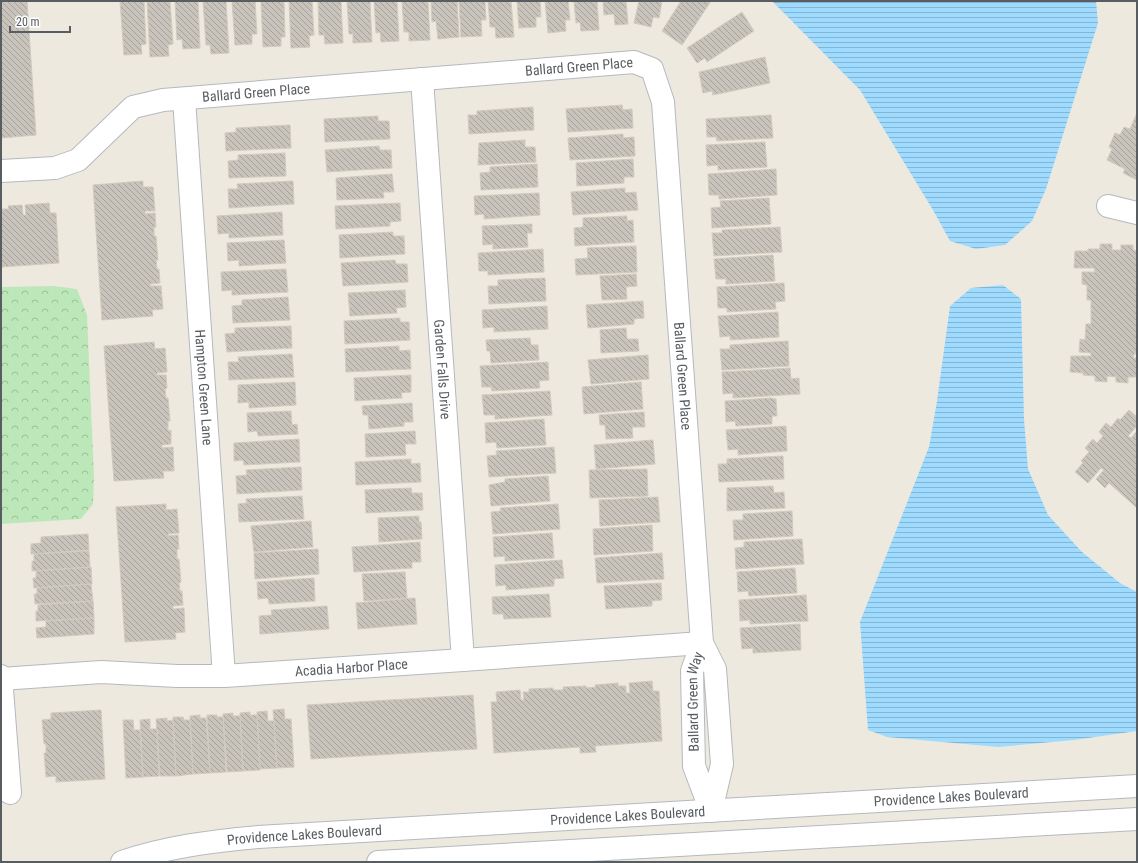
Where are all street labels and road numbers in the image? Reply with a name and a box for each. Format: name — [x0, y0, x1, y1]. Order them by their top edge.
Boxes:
street label: Ballard Green Place — [524, 54, 634, 79]
street label: Ballard Green Place — [202, 80, 311, 105]
street label: Garden Falls Drive — [431, 319, 454, 420]
street label: Ballard Green Place — [671, 322, 695, 431]
street label: Hampton Green Lane — [192, 329, 216, 446]
street label: Ballard Green Way — [683, 650, 706, 752]
street label: Acadia Harbor Place — [294, 656, 409, 679]
street label: Providence Lakes Boulevard — [873, 784, 1029, 809]
street label: Providence Lakes Boulevard — [550, 803, 706, 828]
street label: Providence Lakes Boulevard — [226, 822, 382, 848]

